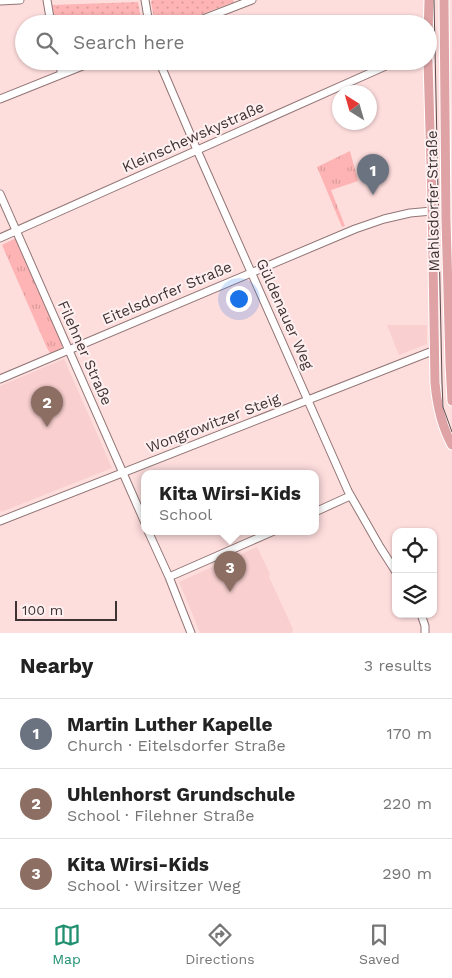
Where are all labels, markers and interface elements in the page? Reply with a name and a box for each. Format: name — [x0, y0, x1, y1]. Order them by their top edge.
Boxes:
search box — [15, 15, 437, 70]
icon: search — [33, 29, 61, 57]
text: Search here — [73, 31, 184, 54]
north arrow — [332, 85, 377, 130]
street label: Kleinschewskystraße — [119, 98, 267, 176]
street label: Mahlsdorfer Straße — [423, 130, 443, 272]
pin: 1 — [357, 154, 389, 195]
street label: Güldenauer Weg — [252, 256, 318, 372]
street label: Eitelsdorfer Straße — [100, 258, 234, 328]
your location — [226, 286, 252, 312]
street label: Filehner Straße — [54, 298, 116, 408]
pin: 2 — [31, 386, 63, 427]
street label: Wongrowitzer Steig — [144, 389, 282, 457]
popup — [141, 470, 319, 535]
text: Kita Wirsi-Kids — [159, 482, 301, 505]
text: School — [159, 505, 212, 524]
map controls — [392, 528, 437, 618]
button: locate — [392, 528, 437, 573]
pin: 3 — [214, 551, 246, 592]
button: layers — [392, 573, 437, 618]
scale bar — [15, 598, 118, 621]
text: 100 m — [22, 602, 63, 618]
text: Nearby — [20, 653, 93, 678]
text: 3 results — [364, 656, 432, 675]
text: Martin Luther Kapelle — [67, 713, 272, 736]
text: 1 — [33, 724, 39, 743]
text: 170 m — [386, 724, 432, 743]
text: Church · Eitelsdorfer Straße — [67, 736, 286, 755]
text: Uhlenhorst Grundschule — [67, 783, 295, 806]
text: 2 — [31, 794, 41, 813]
text: 220 m — [383, 794, 432, 813]
text: School · Filehner Straße — [67, 806, 254, 825]
text: Kita Wirsi-Kids — [67, 853, 209, 876]
text: 3 — [31, 864, 41, 883]
text: 290 m — [382, 864, 432, 883]
text: School · Wirsitzer Weg — [67, 876, 240, 895]
tab: Map — [52, 921, 81, 967]
tab: Directions — [185, 921, 255, 967]
tab: Saved — [359, 921, 400, 967]

